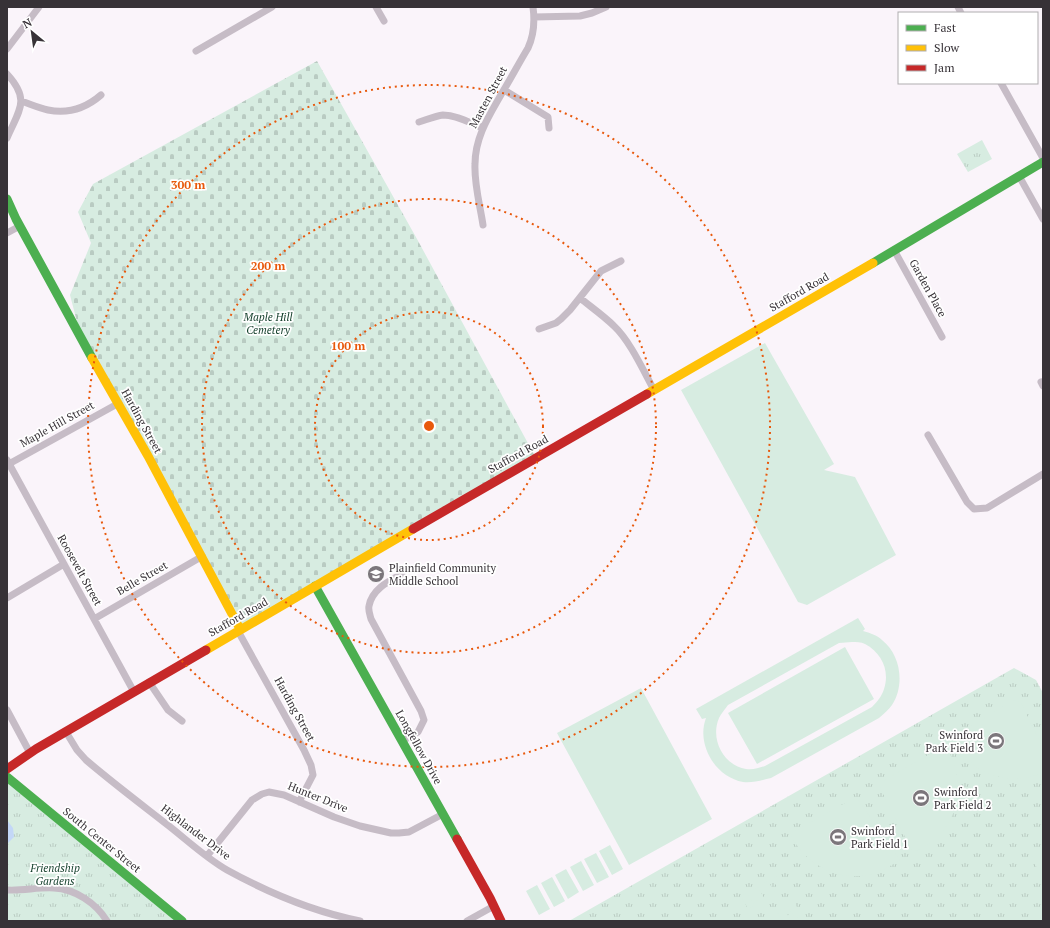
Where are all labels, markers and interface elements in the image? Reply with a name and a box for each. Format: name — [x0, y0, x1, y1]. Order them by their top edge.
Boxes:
north arrow — [12, 12, 52, 52]
legend — [898, 12, 1038, 84]
text: N — [20, 15, 35, 31]
text: Fast — [934, 20, 957, 35]
text: Slow — [934, 40, 960, 55]
text: Jam — [934, 60, 955, 75]
street label: Masten Street — [466, 64, 510, 130]
text: 300 m — [171, 177, 205, 192]
street label: Garden Place — [906, 257, 950, 320]
text: 200 m — [251, 258, 285, 273]
street label: Stafford Road — [767, 269, 831, 315]
park label: Maple Hill Cemetery — [242, 310, 293, 337]
text: 100 m — [331, 338, 365, 353]
street label: Harding Street — [119, 386, 165, 456]
street label: Maple Hill Street — [17, 398, 97, 450]
centre of rings — [422, 419, 436, 433]
street label: Stafford Road — [486, 432, 550, 476]
street label: Roosevelt Street — [55, 532, 105, 608]
street label: Belle Street — [114, 558, 170, 598]
place label: Plainfield Community Middle School — [389, 561, 497, 588]
school or university icon: Plainfield Community Middle School — [366, 564, 386, 584]
street label: Stafford Road — [206, 594, 270, 640]
street label: Harding Street — [272, 674, 318, 744]
street label: Longfellow Drive — [393, 707, 445, 787]
place label: Swinford Park Field 3 — [926, 728, 983, 755]
sports icon: Swinford Park Field 3 — [986, 731, 1006, 751]
street label: Hunter Drive — [286, 779, 351, 816]
place label: Swinford Park Field 2 — [934, 785, 992, 812]
sports icon: Swinford Park Field 2 — [911, 788, 931, 808]
street label: Highlander Drive — [158, 801, 234, 863]
street label: South Center Street — [60, 804, 144, 876]
place label: Swinford Park Field 1 — [851, 824, 908, 851]
sports icon: Swinford Park Field 1 — [828, 827, 848, 847]
park label: Friendship Gardens — [29, 861, 80, 888]

